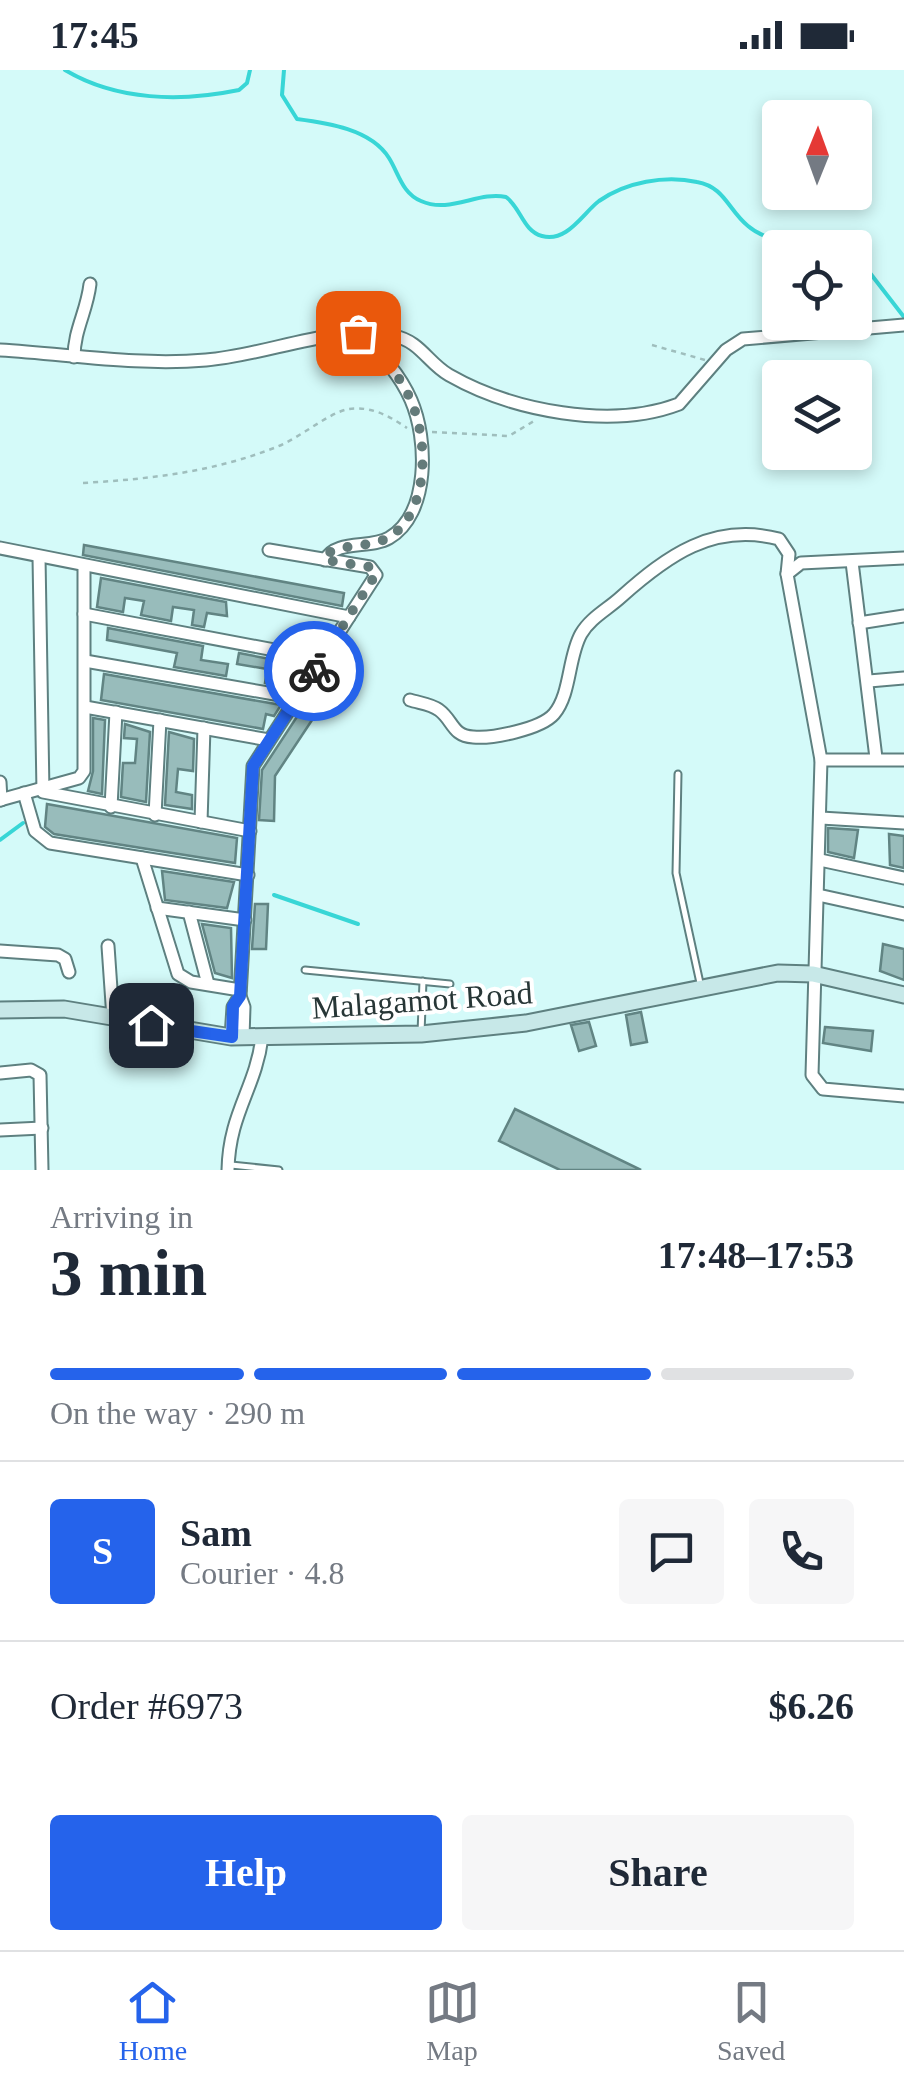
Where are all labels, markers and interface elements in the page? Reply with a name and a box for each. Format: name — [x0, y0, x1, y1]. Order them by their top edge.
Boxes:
text: 17:45 — [50, 14, 139, 56]
north arrow — [762, 100, 872, 210]
map controls — [762, 100, 872, 470]
button: locate — [762, 230, 872, 340]
pin — [316, 291, 401, 376]
icon: bag — [331, 306, 386, 361]
button: layers — [762, 360, 872, 470]
courier — [264, 621, 364, 721]
icon: bike — [287, 644, 342, 699]
street label: Malagamot Road — [310, 974, 534, 1026]
pin — [109, 983, 194, 1068]
icon: home — [124, 998, 179, 1053]
text: Arriving in — [50, 1199, 193, 1235]
text: 17:48–17:53 — [658, 1234, 854, 1276]
text: 3 min — [50, 1237, 207, 1309]
text: On the way · 290 m — [50, 1395, 305, 1431]
button: chat — [619, 1499, 724, 1604]
button: phone — [749, 1499, 854, 1604]
text: Sam — [180, 1512, 252, 1554]
text: S — [92, 1530, 113, 1572]
text: Courier · 4.8 — [180, 1555, 344, 1591]
text: Order #6973 — [50, 1685, 243, 1727]
text: $6.26 — [769, 1685, 854, 1727]
button: Help — [50, 1815, 442, 1930]
button: Share — [462, 1815, 854, 1930]
tab: Home — [119, 1975, 187, 2067]
tab: Map — [425, 1975, 480, 2067]
tab: Saved — [717, 1975, 785, 2067]

